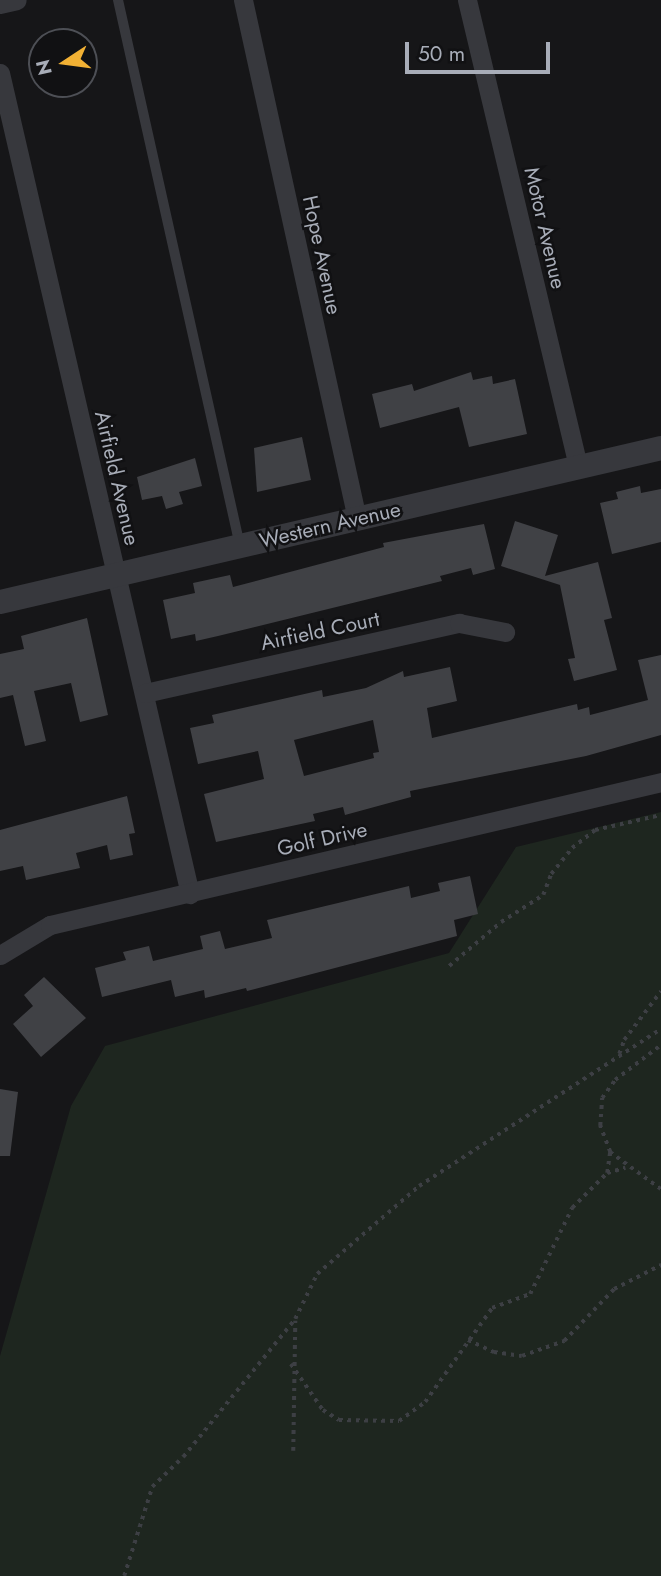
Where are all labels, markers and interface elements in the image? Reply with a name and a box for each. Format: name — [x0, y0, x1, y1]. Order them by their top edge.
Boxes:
north arrow — [28, 28, 98, 98]
scale bar — [409, 28, 554, 72]
text: 50 m — [418, 39, 465, 69]
text: N — [29, 57, 59, 78]
street label: Motor Avenue — [519, 165, 571, 291]
street label: Hope Avenue — [297, 193, 347, 317]
street label: Airfield Avenue — [89, 408, 145, 548]
street label: Western Avenue — [257, 497, 403, 553]
street label: Airfield Court — [258, 606, 382, 656]
street label: Golf Drive — [275, 816, 369, 862]

